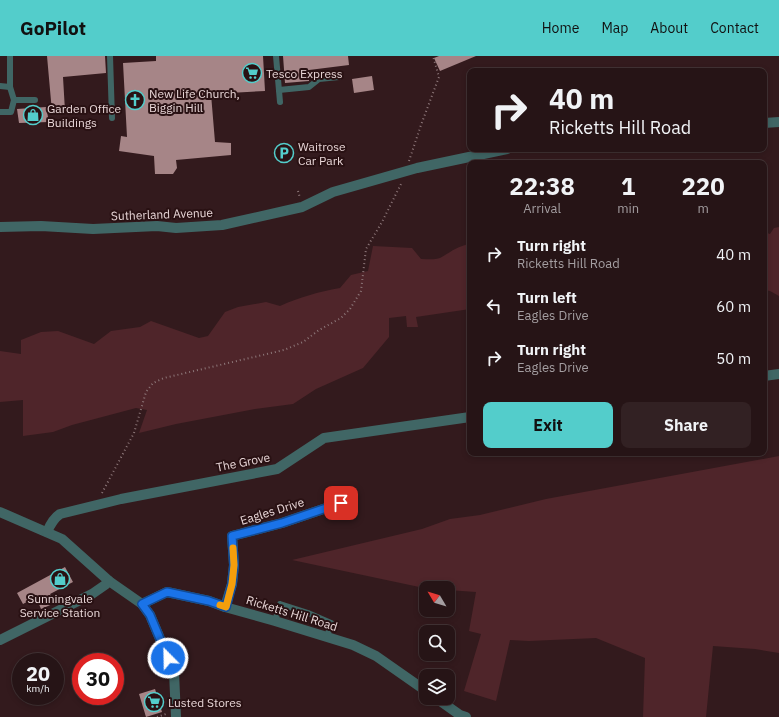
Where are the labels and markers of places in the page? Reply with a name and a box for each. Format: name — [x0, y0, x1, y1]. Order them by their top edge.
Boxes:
supermarket icon: Tesco Express — [241, 62, 263, 84]
place label: Tesco Express — [266, 66, 343, 81]
place label: New Life Church, Biggin Hill — [149, 86, 240, 115]
church icon: New Life Church, Biggin Hill — [124, 89, 146, 111]
place label: Garden Office Buildings — [47, 101, 121, 130]
shop icon: Garden Office Buildings — [22, 104, 44, 126]
place label: Waitrose Car Park — [298, 139, 346, 168]
parking icon: Waitrose Car Park — [273, 142, 295, 164]
pin — [324, 486, 358, 520]
shop icon: Sunningvale Service Station — [49, 568, 71, 590]
place label: Sunningvale Service Station — [20, 591, 100, 620]
supermarket icon: Lusted Stores — [143, 691, 165, 713]
place label: Lusted Stores — [168, 695, 242, 710]

